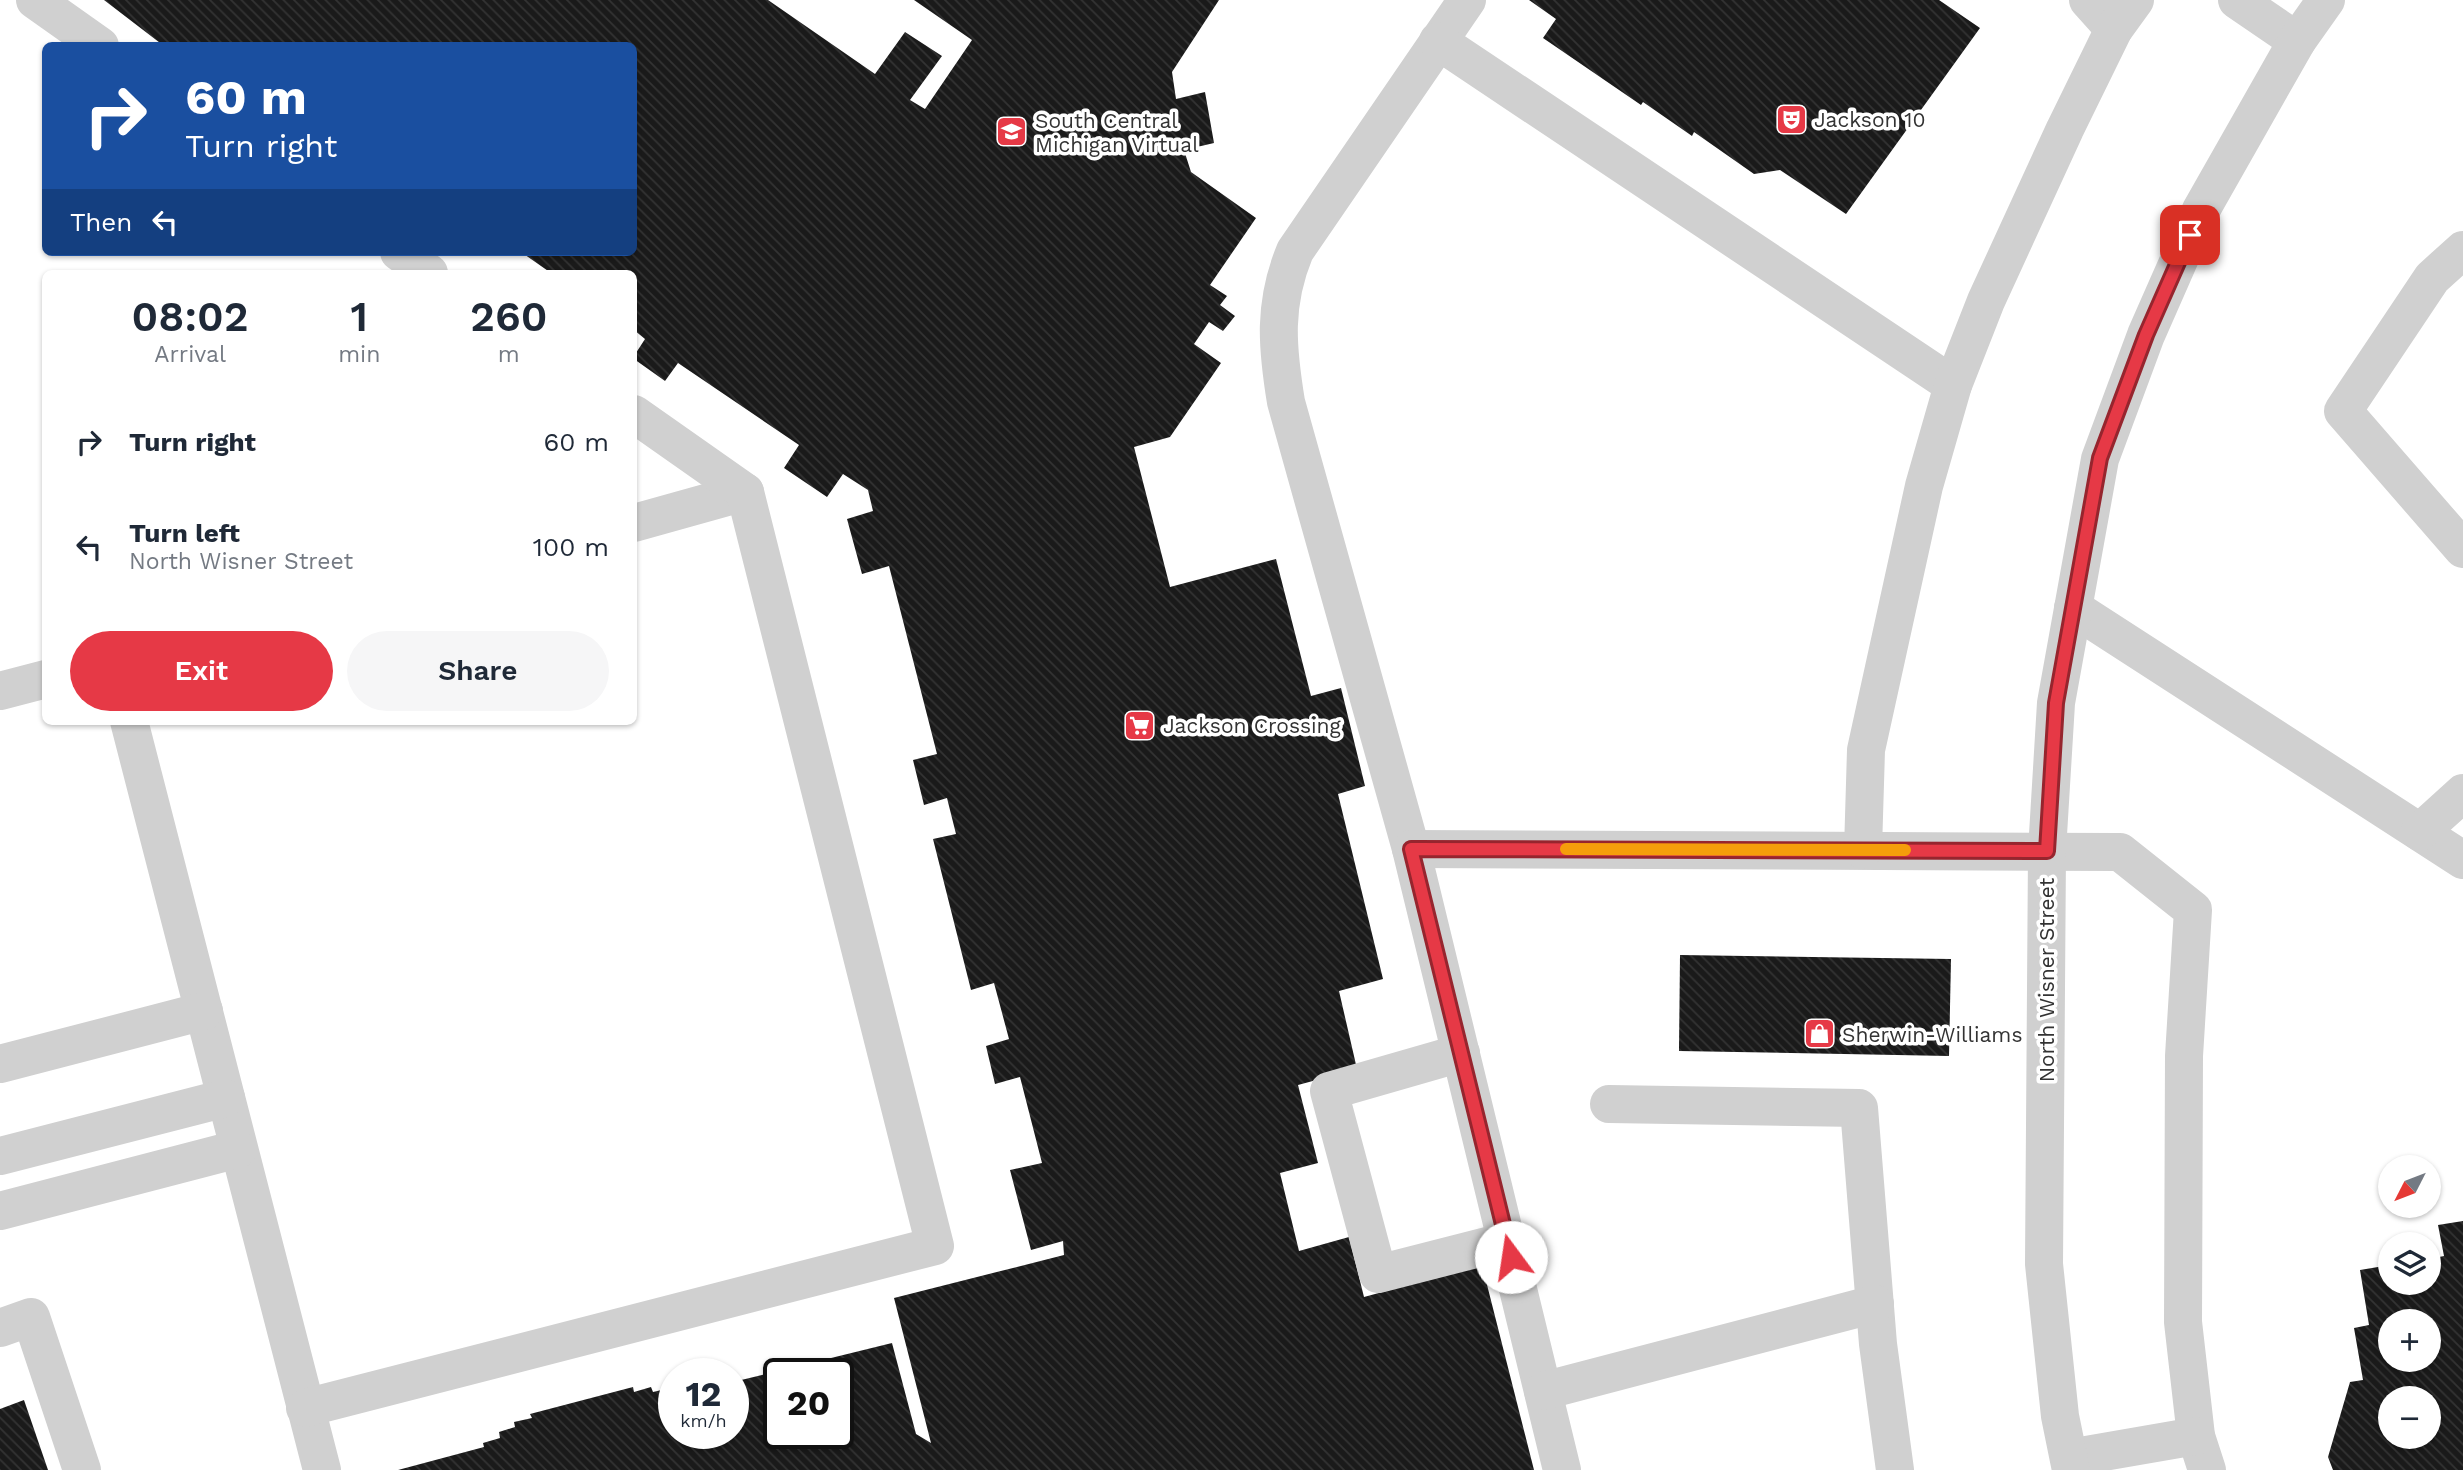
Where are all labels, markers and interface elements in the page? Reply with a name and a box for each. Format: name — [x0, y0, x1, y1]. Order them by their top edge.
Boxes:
text: 60 m — [185, 68, 307, 126]
icon: right — [70, 70, 161, 161]
theatre icon: Jackson 10 — [1774, 102, 1808, 136]
place label: Jackson 10 — [1814, 107, 1926, 132]
place label: South Central Michigan Virtual — [1035, 108, 1199, 157]
school or university icon: South Central Michigan Virtual — [995, 115, 1029, 149]
text: Turn right — [185, 127, 337, 165]
icon: left — [146, 203, 184, 241]
pin — [2160, 205, 2220, 265]
text: Then — [70, 207, 132, 237]
icon: arrive — [2171, 216, 2209, 254]
text: 08:02 — [132, 292, 249, 341]
text: 1 — [351, 292, 368, 341]
text: 260 — [470, 292, 547, 341]
text: Arrival — [154, 341, 226, 368]
text: min — [338, 341, 380, 368]
text: m — [498, 341, 520, 368]
icon: right — [70, 423, 108, 461]
text: Turn right — [129, 427, 256, 457]
text: 60 m — [543, 427, 609, 457]
text: Turn left — [129, 518, 240, 548]
icon: left — [70, 528, 108, 566]
text: 100 m — [533, 532, 609, 562]
text: North Wisner Street — [129, 548, 353, 575]
button: Exit — [70, 631, 333, 711]
button: Share — [347, 631, 609, 711]
supermarket icon: Jackson Crossing — [1123, 708, 1157, 742]
place label: Jackson Crossing — [1163, 713, 1342, 738]
street label: North Wisner Street — [2034, 877, 2059, 1082]
shop icon: Sherwin-Williams — [1802, 1017, 1836, 1051]
place label: Sherwin-Williams — [1842, 1022, 2022, 1047]
north arrow — [2378, 1155, 2441, 1218]
map controls — [2378, 1155, 2441, 1449]
position arrow — [1474, 1220, 1548, 1294]
button: layers — [2378, 1232, 2441, 1295]
button: + — [2378, 1309, 2441, 1372]
speed limit sign: 20 — [763, 1358, 854, 1449]
text: 12 — [686, 1373, 721, 1415]
button: − — [2378, 1386, 2441, 1449]
text: km/h — [680, 1410, 727, 1431]

